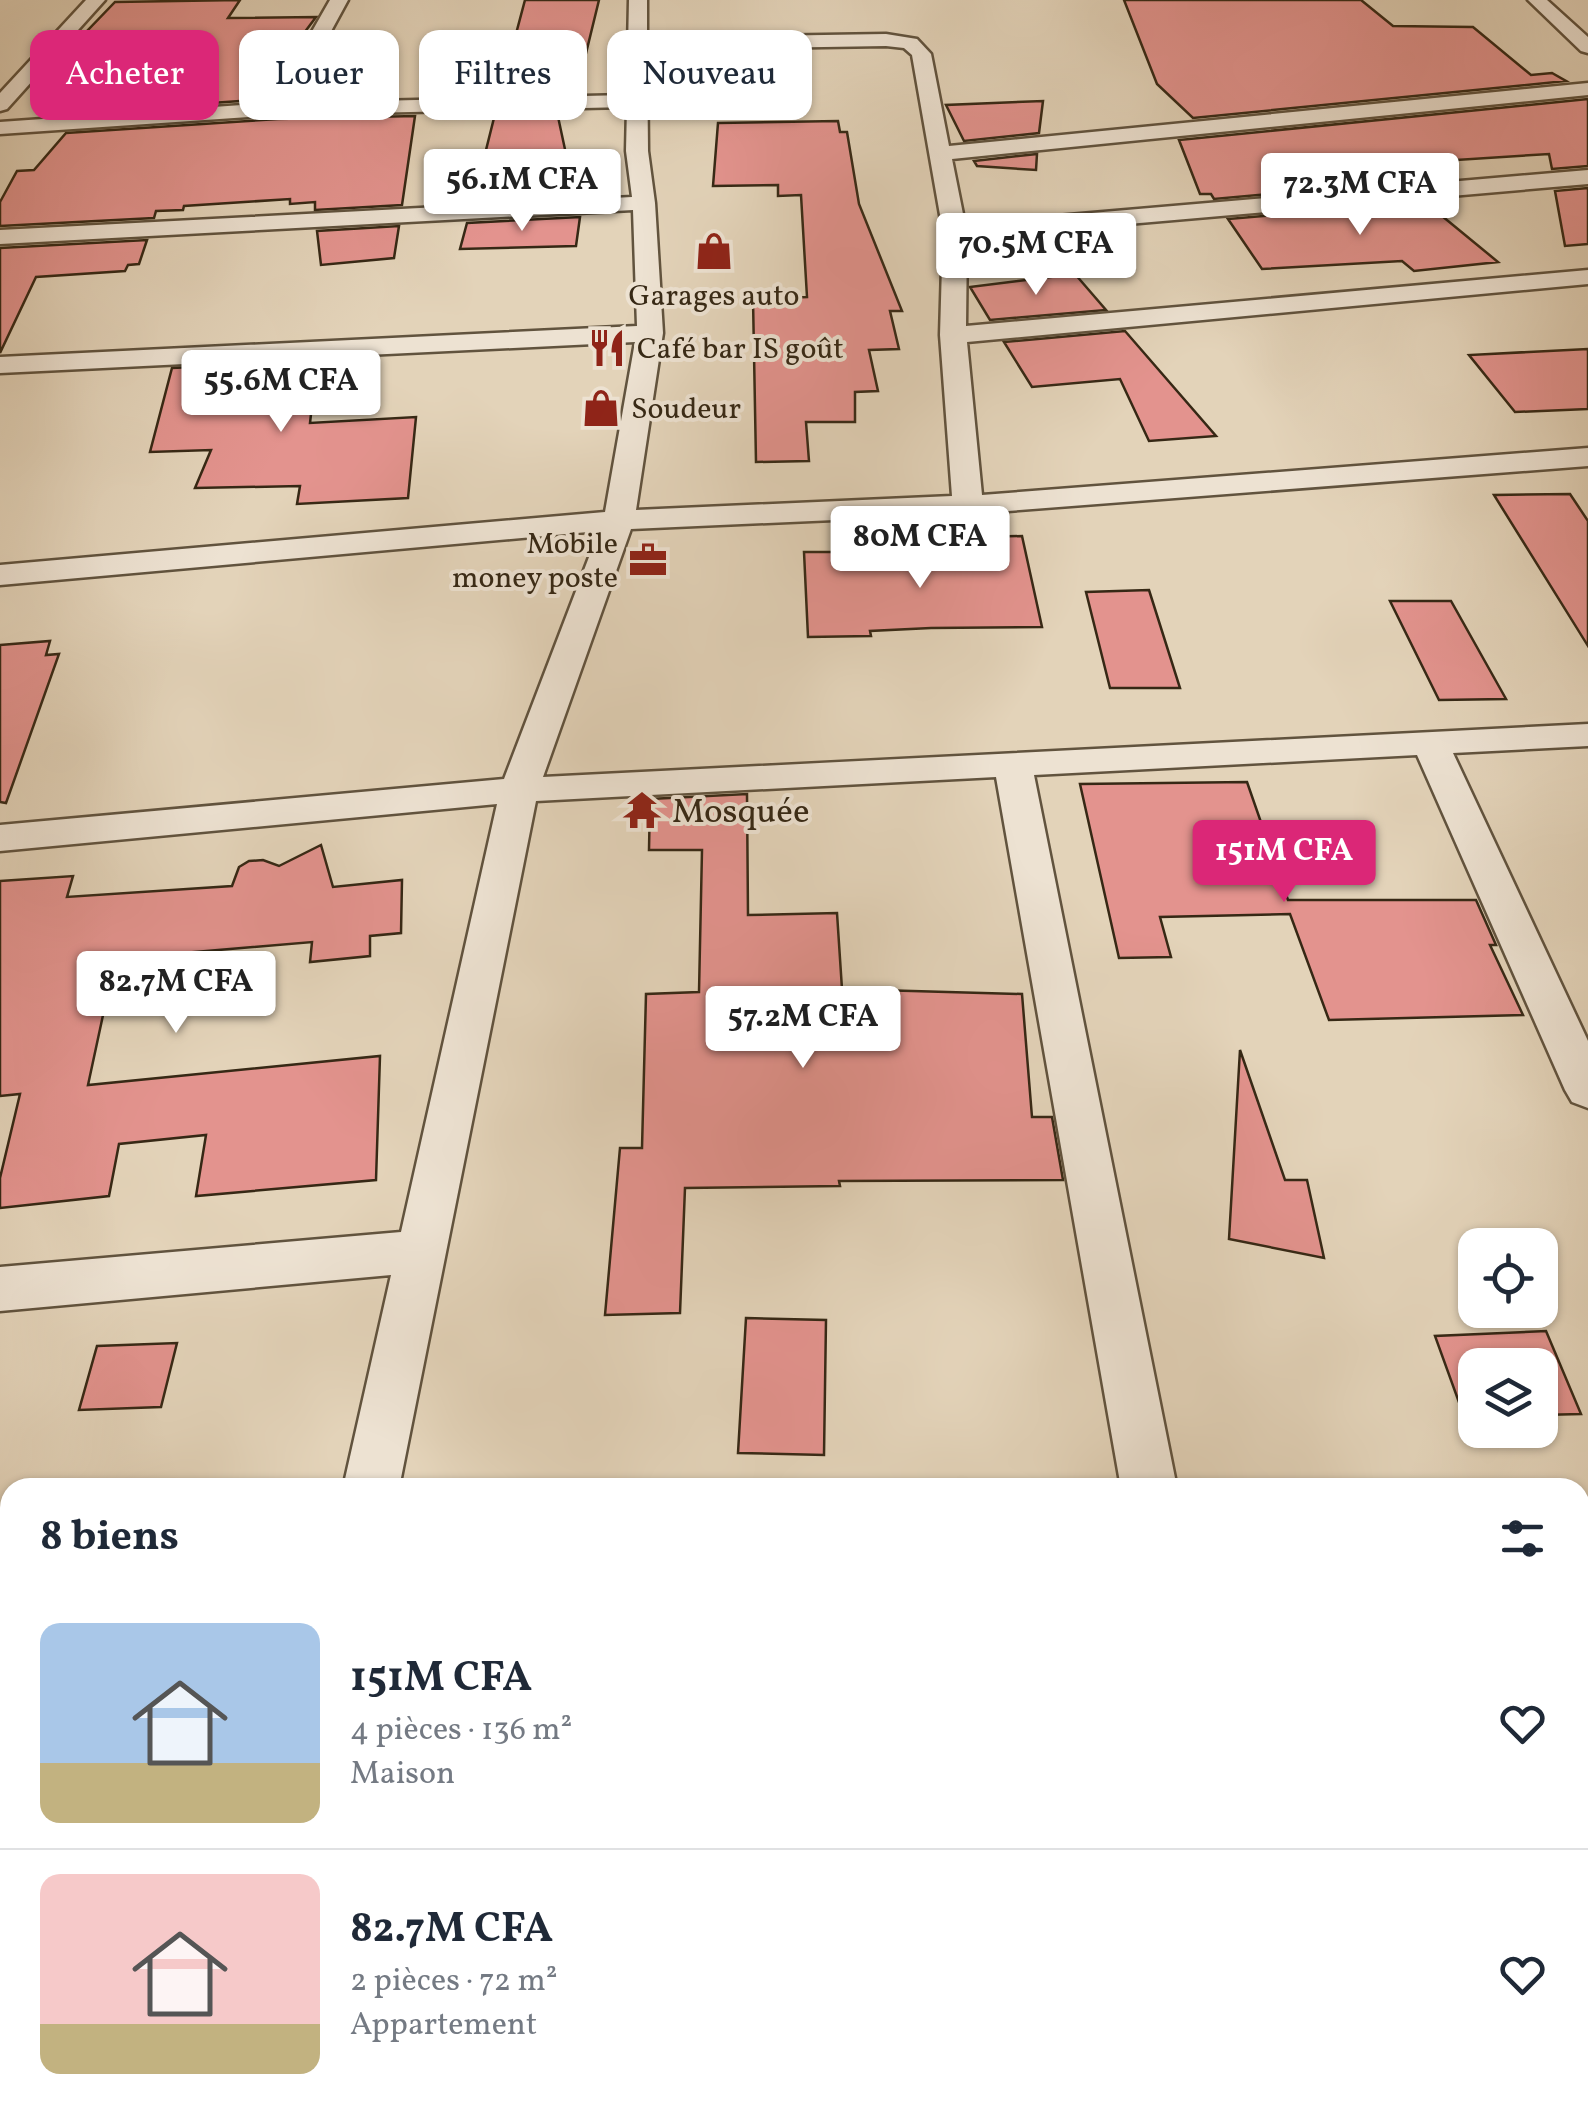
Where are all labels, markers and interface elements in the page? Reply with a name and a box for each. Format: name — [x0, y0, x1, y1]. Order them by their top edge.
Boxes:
chip: Acheter — [30, 30, 219, 120]
chip: Louer — [239, 30, 399, 120]
chip: Filtres — [419, 30, 587, 120]
chip: Nouveau — [607, 30, 812, 120]
pin: 56.1M CFA — [408, 149, 636, 234]
pin: 72.3M CFA — [1246, 153, 1474, 238]
text: 56.1M CFA — [446, 159, 598, 203]
text: 72.3M CFA — [1283, 163, 1437, 207]
pin: 70.5M CFA — [922, 213, 1150, 298]
text: 70.5M CFA — [958, 223, 1114, 267]
shop icon: Garages auto — [693, 230, 735, 272]
place label: Garages auto — [629, 276, 799, 318]
restaurant icon: Café bar IS goût — [586, 327, 628, 369]
place label: Café bar IS goût — [637, 329, 844, 371]
pin: 55.6M CFA — [167, 350, 395, 435]
text: 55.6M CFA — [203, 360, 359, 404]
shop icon: Soudeur — [580, 387, 622, 429]
place label: Soudeur — [631, 389, 741, 431]
pin: 80M CFA — [828, 506, 1012, 591]
text: 80M CFA — [853, 516, 987, 560]
place label: Mobile money poste — [452, 524, 618, 600]
office icon: Mobile money poste — [627, 539, 669, 581]
temple icon: Mosquée — [621, 789, 663, 831]
place label: Mosquée — [672, 789, 810, 837]
pin: 151M CFA — [1181, 820, 1387, 905]
text: 151M CFA — [1215, 830, 1353, 874]
pin: 82.7M CFA — [62, 951, 290, 1036]
text: 82.7M CFA — [99, 961, 253, 1005]
pin: 57.2M CFA — [689, 986, 917, 1071]
text: 57.2M CFA — [728, 996, 878, 1040]
map controls — [1458, 1228, 1558, 1448]
button: locate — [1458, 1228, 1558, 1328]
button: layers — [1458, 1348, 1558, 1448]
text: 8 biens — [40, 1509, 179, 1568]
icon: filters — [1495, 1511, 1550, 1566]
text: 151M CFA — [350, 1650, 532, 1709]
icon: home — [120, 1663, 240, 1783]
icon: heart — [1495, 1696, 1550, 1751]
text: 4 pièces · 136 m² — [350, 1709, 572, 1753]
text: Maison — [350, 1753, 455, 1797]
text: 82.7M CFA — [350, 1901, 553, 1960]
icon: home — [120, 1914, 240, 2034]
icon: heart — [1495, 1947, 1550, 2002]
text: 2 pièces · 72 m² — [350, 1960, 558, 2004]
text: Appartement — [350, 2004, 537, 2048]

